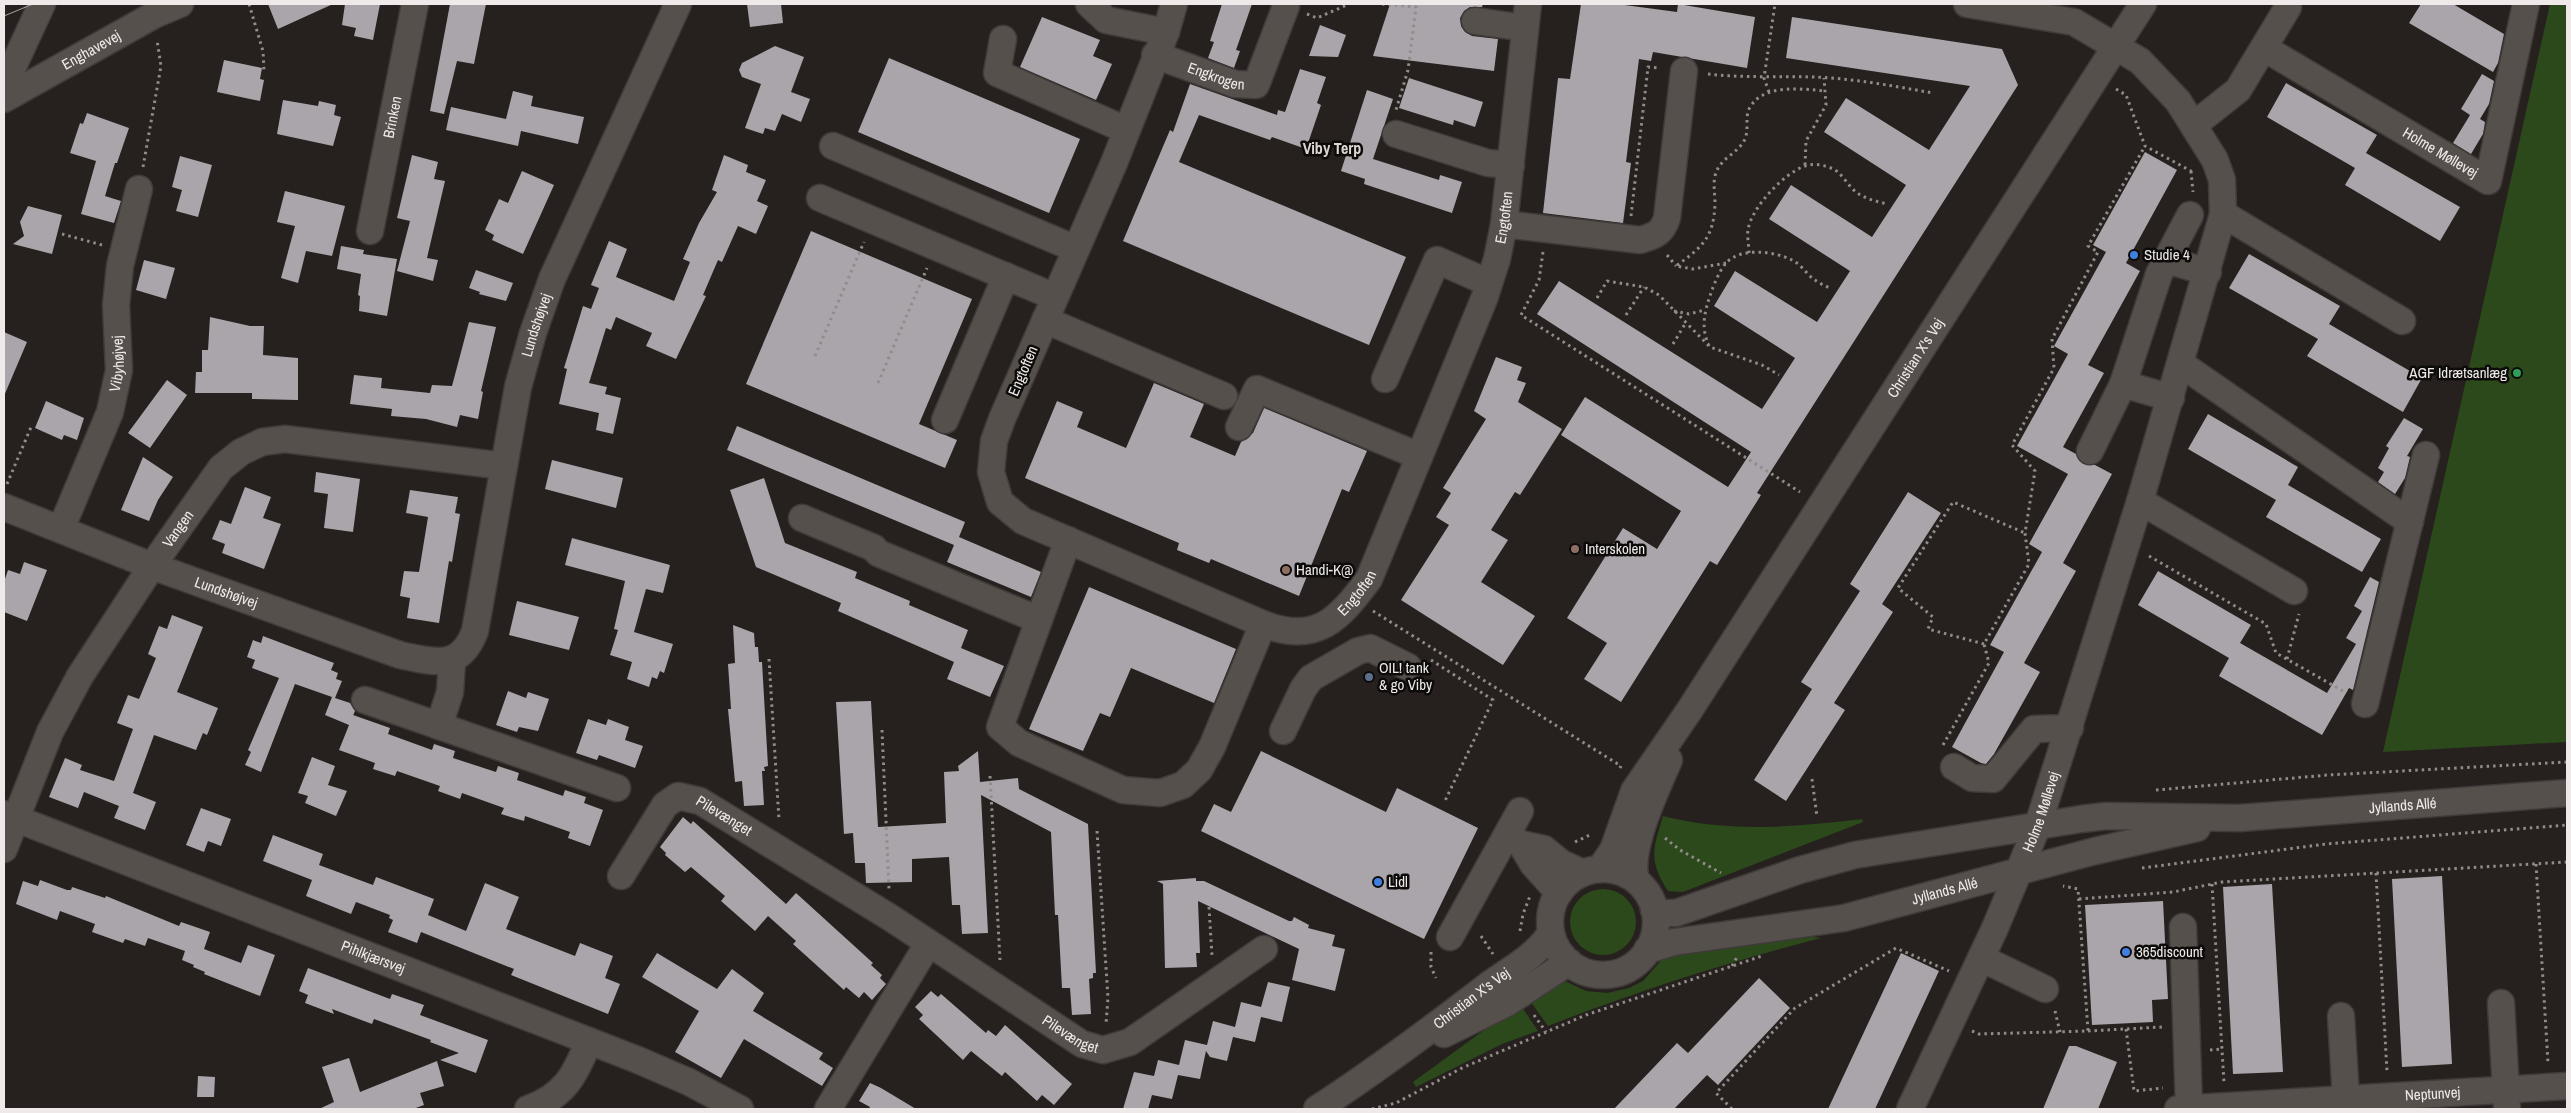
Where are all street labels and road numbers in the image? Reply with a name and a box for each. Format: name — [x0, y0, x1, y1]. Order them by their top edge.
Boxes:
street label: Enghavevej — [58, 25, 124, 75]
street label: Engkrogen — [1185, 57, 1245, 94]
street label: Brinken — [378, 94, 406, 140]
street label: Holme Møllevej — [2399, 122, 2482, 183]
street label: Engtoften — [1489, 190, 1517, 246]
street label: Lundshøjvej — [516, 290, 556, 359]
street label: Christian X's Vej — [1882, 314, 1948, 402]
street label: Vibyhøjvej — [104, 335, 129, 394]
street label: Engtoften — [1003, 342, 1042, 399]
street label: Vangen — [157, 506, 198, 552]
street label: Engtoften — [1332, 567, 1381, 620]
street label: Lundshøjvej — [192, 571, 261, 613]
street label: Holme Møllevej — [2017, 769, 2064, 855]
street label: Pilevænget — [692, 790, 757, 841]
street label: Jyllands Allé — [2368, 792, 2437, 818]
street label: Jyllands Allé — [1909, 872, 1980, 910]
street label: Pihlkjærsvej — [338, 935, 408, 979]
street label: Christian X's Vej — [1429, 962, 1514, 1034]
street label: Pilevænget — [1038, 1010, 1101, 1058]
street label: Neptunvej — [2404, 1081, 2461, 1106]

